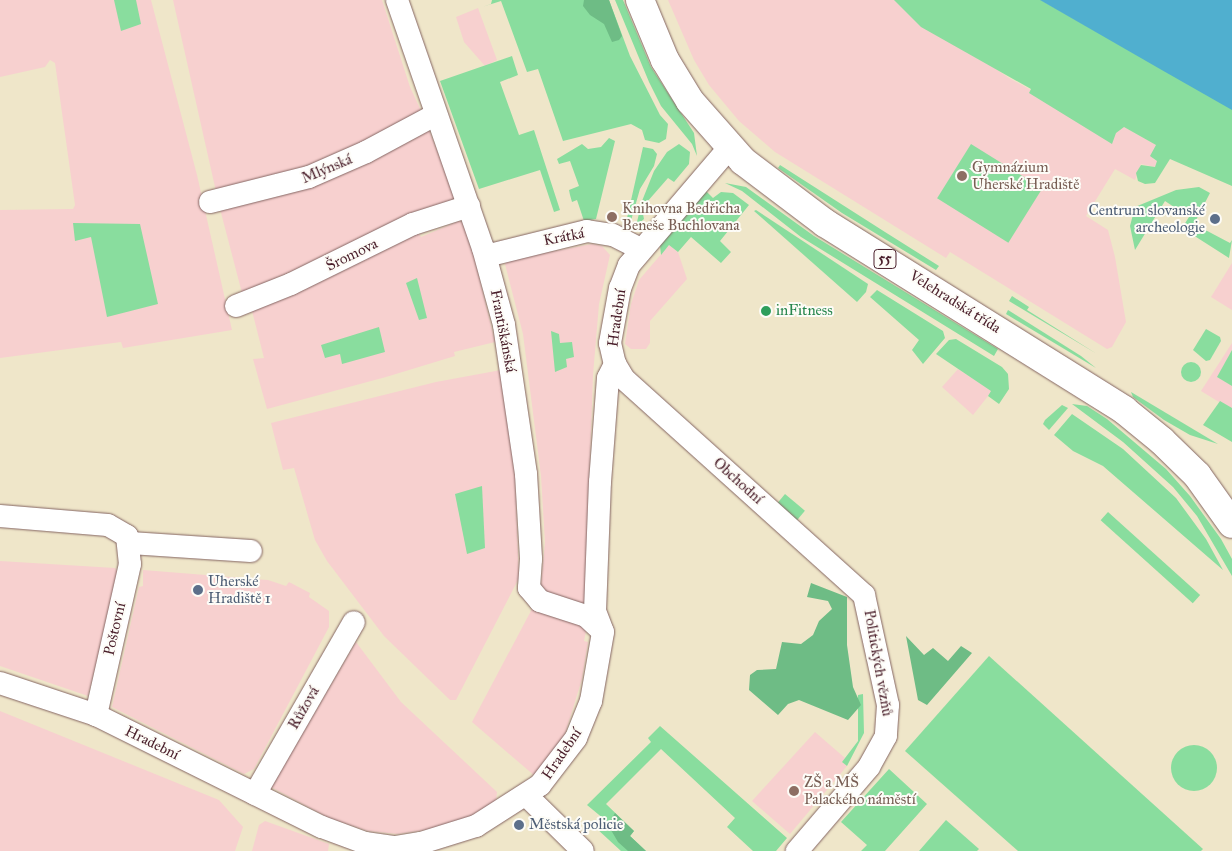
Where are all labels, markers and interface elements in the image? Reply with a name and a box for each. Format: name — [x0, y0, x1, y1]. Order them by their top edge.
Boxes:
street label: Mlýnská — [299, 150, 355, 188]
place label: Gymnázium Uherské Hradiště — [972, 158, 1079, 193]
marker: Gymnázium Uherské Hradiště — [956, 170, 968, 182]
place label: Knihovna Bedřicha Beneše Buchlovana — [622, 199, 740, 234]
place label: Centrum slovanské archeologie — [1088, 201, 1205, 236]
marker: Knihovna Bedřicha Beneše Buchlovana — [606, 211, 618, 223]
marker: Centrum slovanské archeologie — [1209, 213, 1221, 225]
street label: Krátká — [542, 224, 586, 250]
street label: Šromova — [323, 235, 381, 275]
road number: 55 — [872, 248, 898, 270]
street label: Velehradská třída — [906, 267, 1004, 337]
street label: Františkánská — [486, 288, 520, 374]
street label: Hradební — [604, 288, 630, 348]
place label: inFitness — [776, 302, 833, 320]
marker: inFitness — [760, 305, 772, 317]
street label: Obchodní — [709, 454, 767, 508]
place label: Uherské Hradiště 1 — [208, 572, 271, 607]
marker: Uherské Hradiště 1 — [192, 584, 204, 596]
street label: Poštovní — [100, 601, 130, 657]
street label: Politických vězňů — [860, 608, 896, 718]
street label: Růžová — [285, 683, 323, 733]
street label: Hradební — [122, 722, 182, 764]
street label: Hradební — [538, 725, 586, 783]
place label: ZŠ a MŠ Palackého náměstí — [804, 773, 916, 808]
marker: ZŠ a MŠ Palackého náměstí — [788, 785, 800, 797]
place label: Městská policie — [529, 816, 623, 834]
marker: Městská policie — [513, 819, 525, 831]

